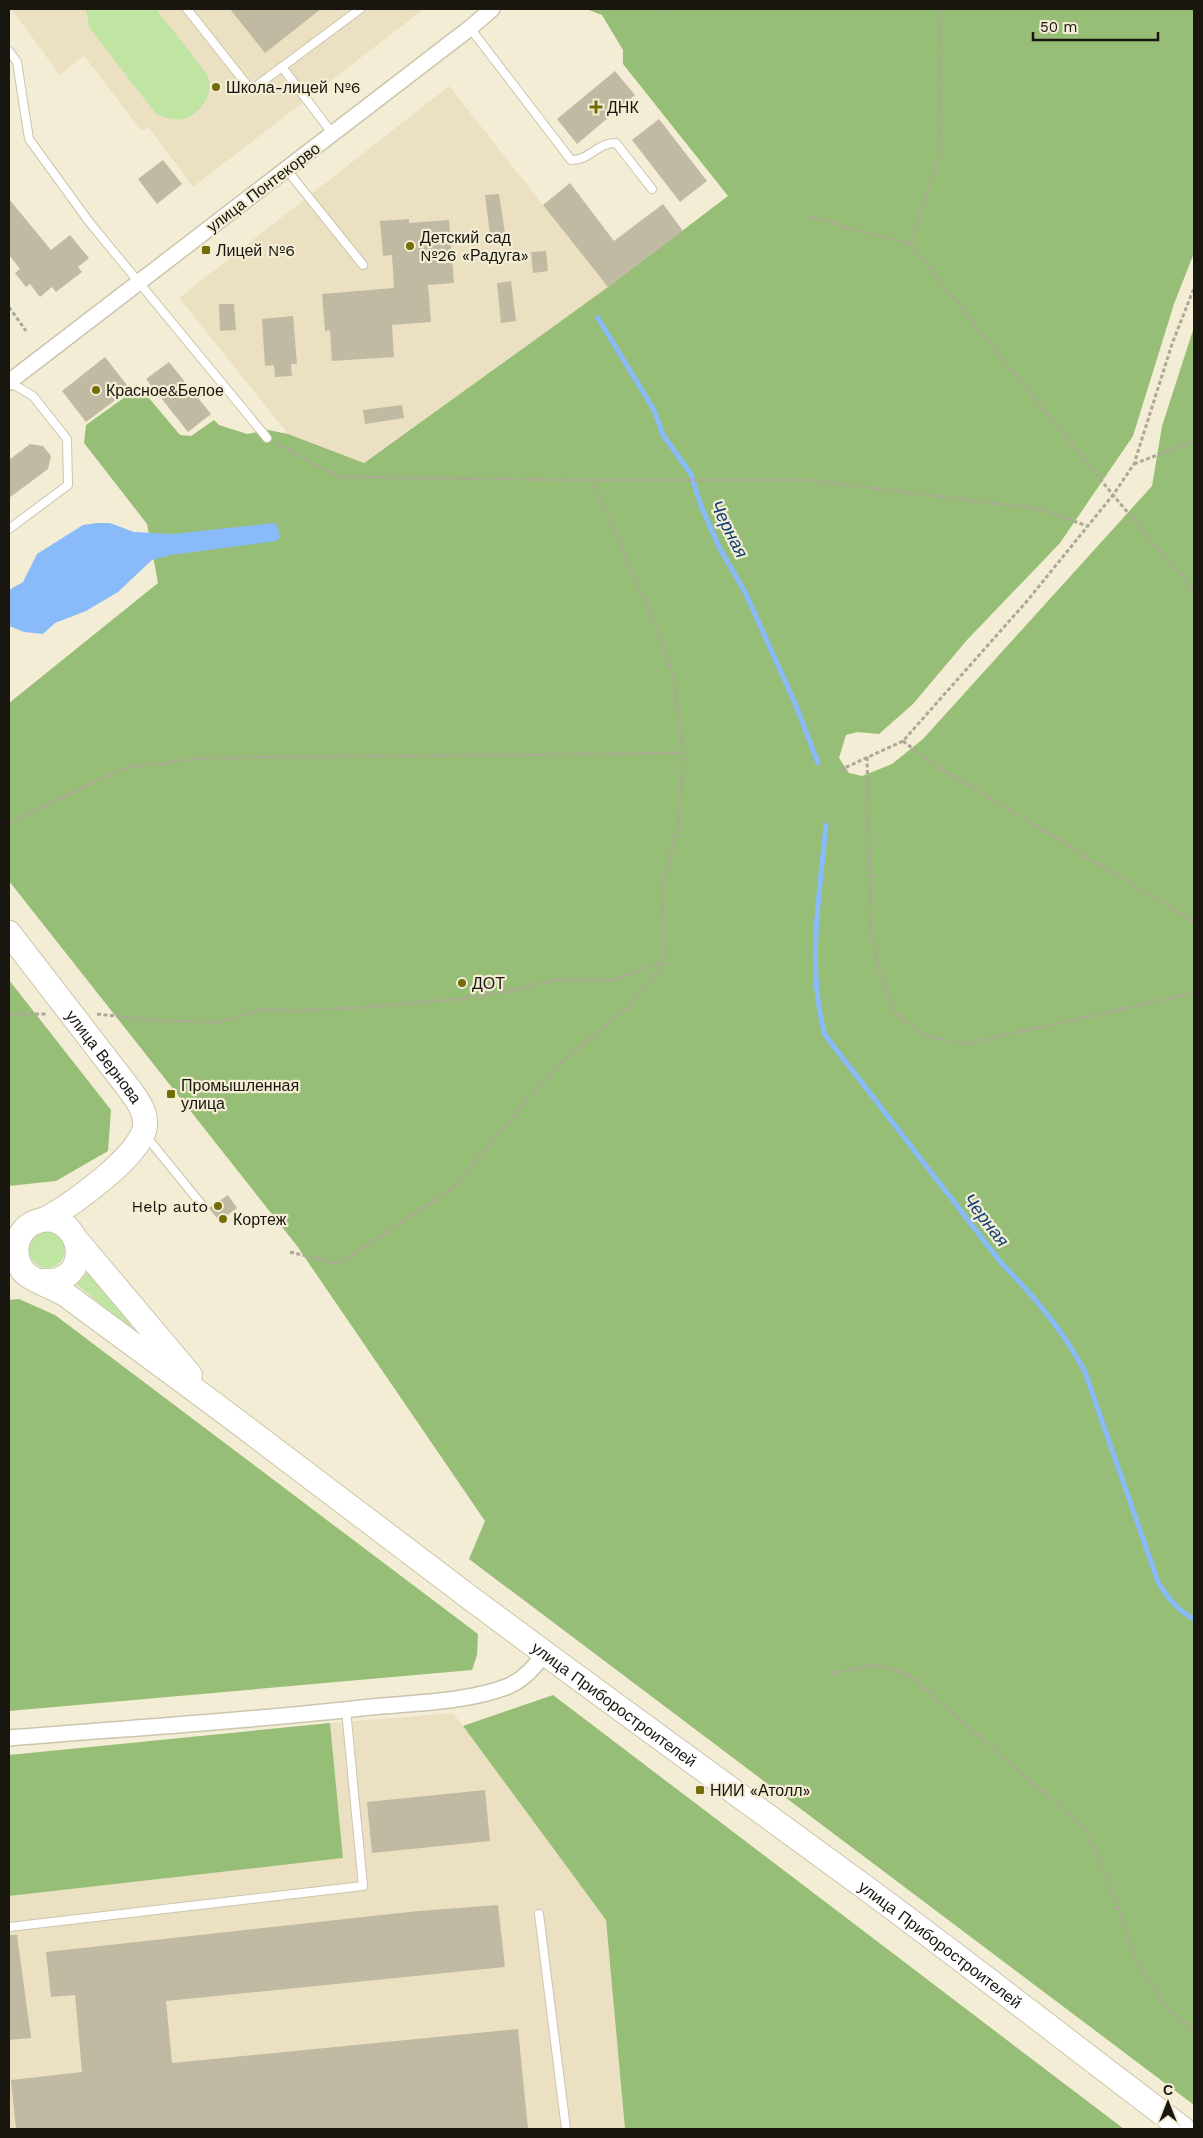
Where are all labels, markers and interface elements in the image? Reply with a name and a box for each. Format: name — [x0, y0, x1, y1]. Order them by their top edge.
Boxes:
scale bar — [1033, 10, 1158, 42]
text: 50 m — [1040, 18, 1077, 36]
place label: Школа-лицей №6 — [226, 78, 361, 97]
marker: Школа-лицей №6 — [210, 81, 222, 93]
place label: ДНК — [607, 98, 639, 117]
marker: ДНК — [589, 100, 603, 114]
street label: улица Понтекорво — [203, 139, 324, 236]
place label: Детский сад №26 «Радуга» — [420, 228, 529, 265]
marker: Детский сад №26 «Радуга» — [404, 240, 416, 252]
place label: Лицей №6 — [216, 241, 295, 260]
marker: Лицей №6 — [200, 244, 212, 256]
place label: Красное&Белое — [106, 381, 224, 400]
marker: Красное&Белое — [90, 384, 102, 396]
water label: Черная — [706, 497, 753, 561]
place label: ДОТ — [472, 974, 505, 993]
marker: ДОТ — [456, 977, 468, 989]
street label: улица Вернова — [62, 1006, 146, 1107]
place label: Промышленная улица — [181, 1076, 299, 1113]
marker: Промышленная улица — [165, 1088, 177, 1100]
water label: Черная — [959, 1189, 1014, 1251]
place label: Help auto — [132, 1197, 208, 1216]
marker: Help auto — [212, 1200, 224, 1212]
place label: Кортеж — [233, 1210, 287, 1229]
marker: Кортеж — [217, 1213, 229, 1225]
street label: улица Приборостроителей — [528, 1638, 700, 1771]
place label: НИИ «Атолл» — [710, 1781, 811, 1800]
marker: НИИ «Атолл» — [694, 1784, 706, 1796]
street label: улица Приборостроителей — [855, 1877, 1025, 2012]
north arrow — [1143, 2078, 1193, 2128]
text: С — [1163, 2082, 1173, 2098]

